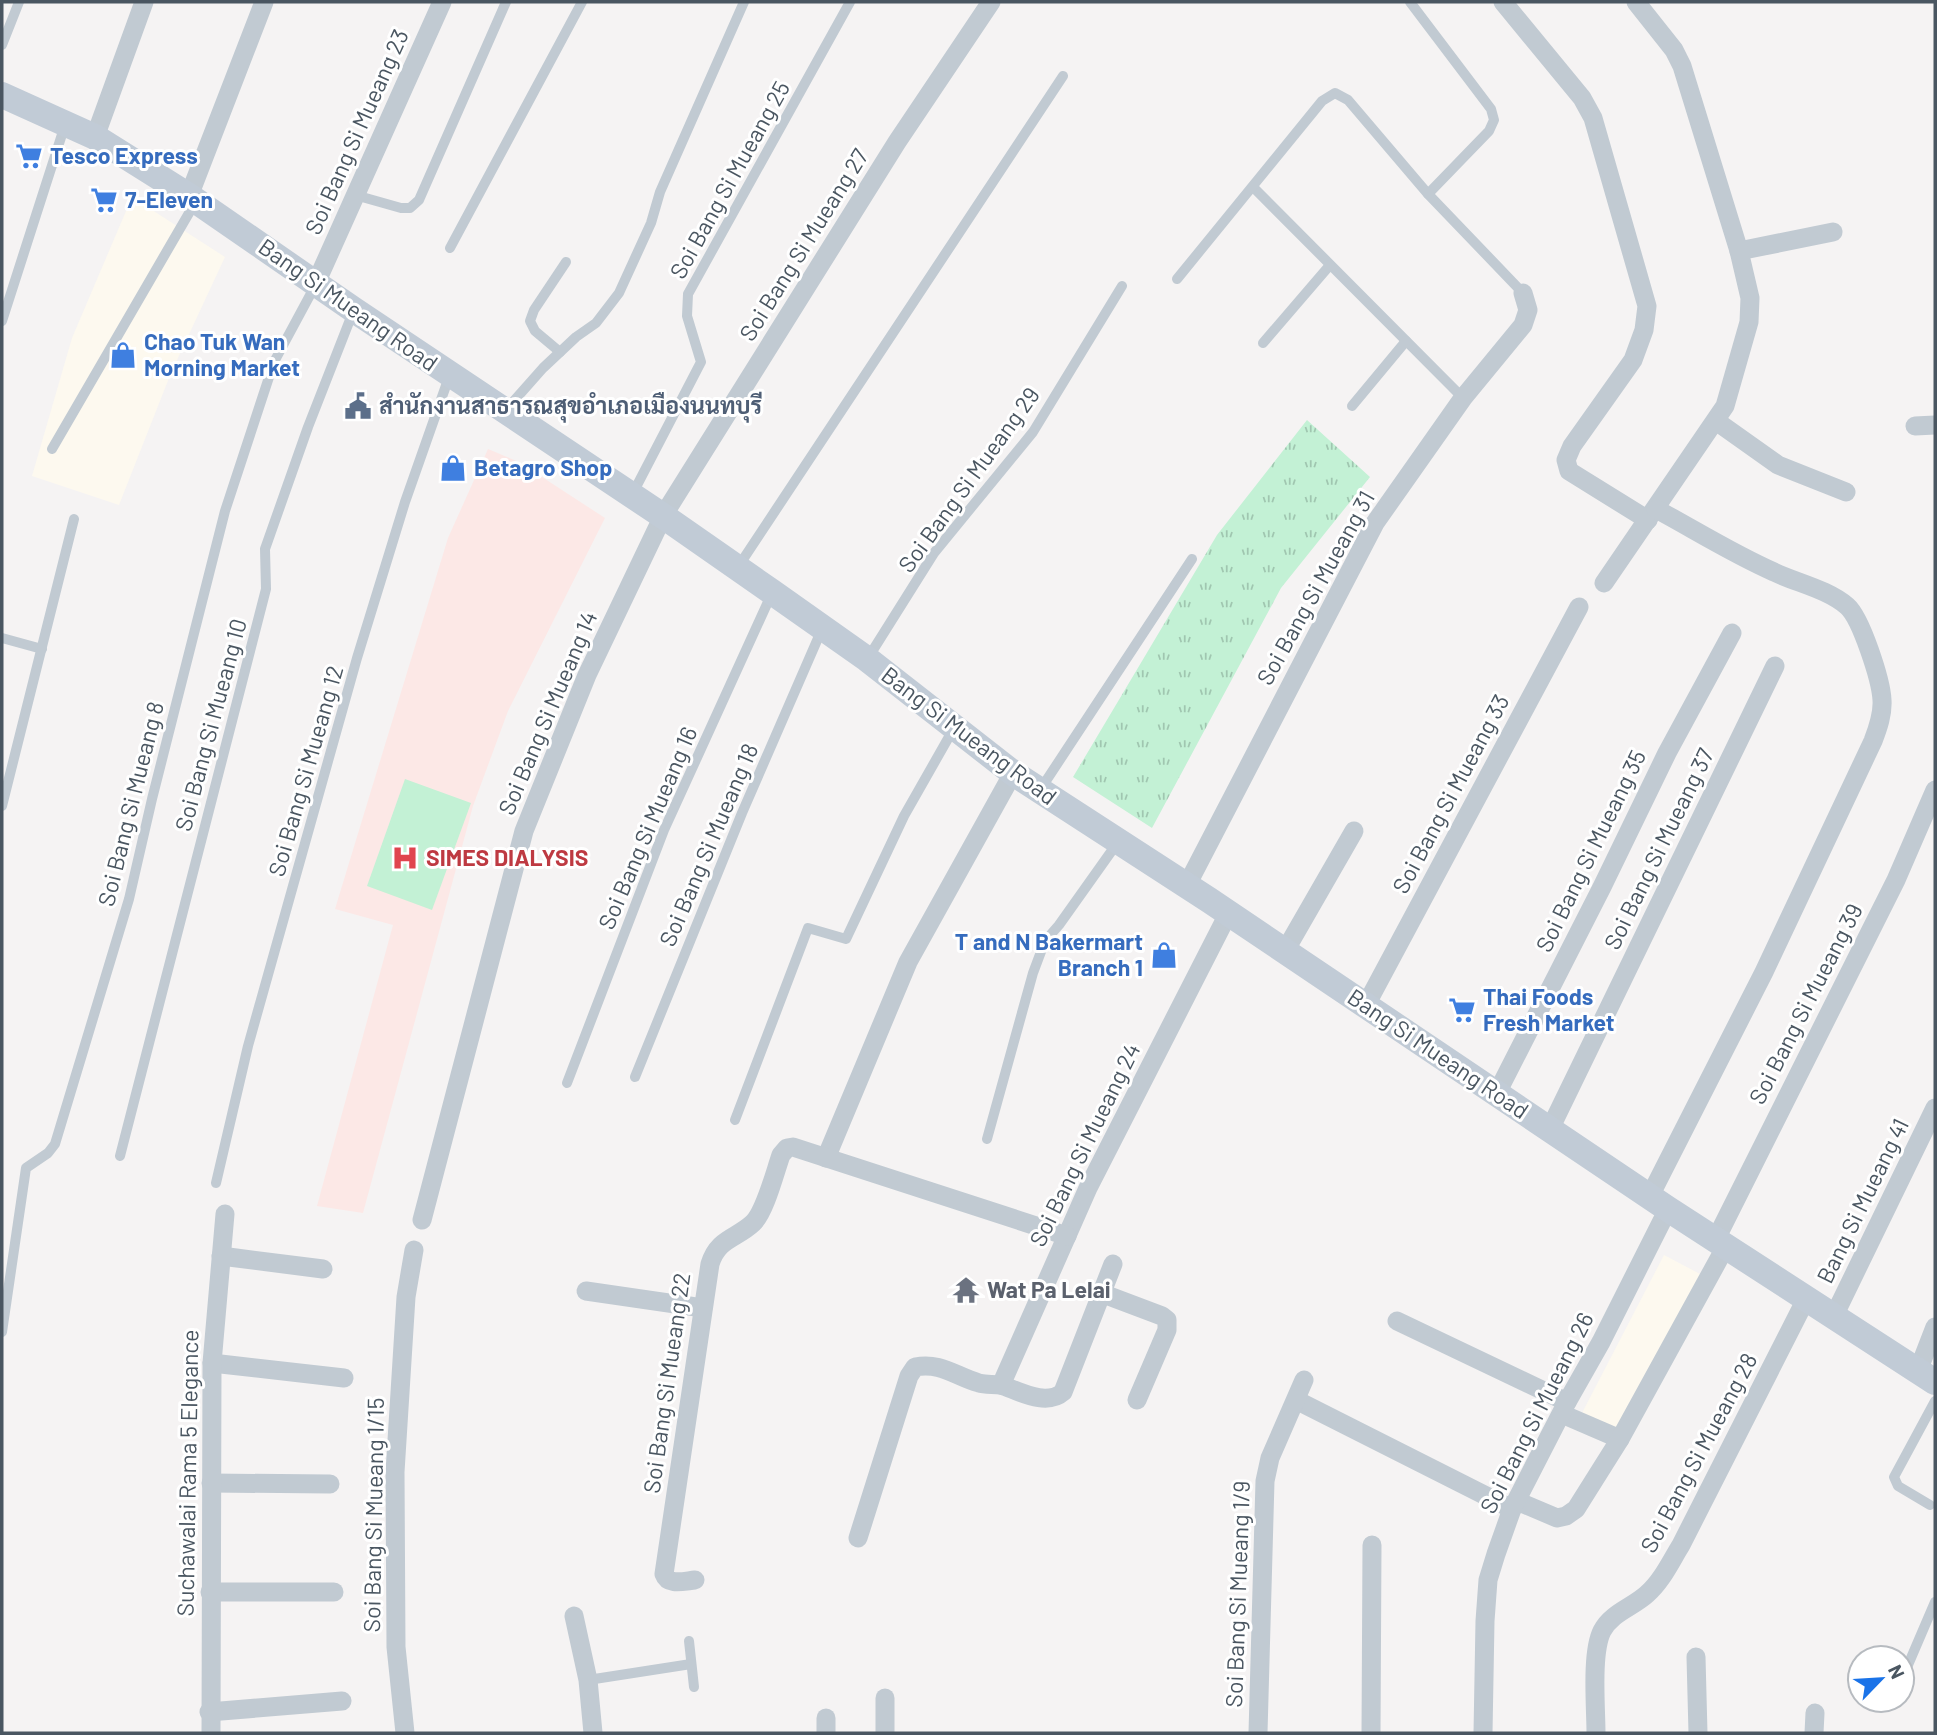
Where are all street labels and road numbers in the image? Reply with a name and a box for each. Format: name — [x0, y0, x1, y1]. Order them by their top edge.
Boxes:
street label: Soi Bang Si Mueang 23 — [298, 25, 414, 239]
street label: Soi Bang Si Mueang 25 — [663, 76, 795, 283]
street label: Soi Bang Si Mueang 27 — [733, 143, 874, 346]
street label: Bang Si Mueang Road — [254, 232, 443, 376]
street label: Soi Bang Si Mueang 29 — [892, 381, 1045, 577]
street label: Soi Bang Si Mueang 31 — [1250, 486, 1380, 689]
street label: Soi Bang Si Mueang 14 — [492, 607, 603, 819]
street label: Soi Bang Si Mueang 10 — [168, 615, 252, 834]
street label: Bang Si Mueang Road — [876, 660, 1063, 810]
street label: Soi Bang Si Mueang 12 — [262, 662, 349, 879]
street label: Soi Bang Si Mueang 33 — [1386, 689, 1514, 898]
street label: Soi Bang Si Mueang 8 — [91, 699, 169, 909]
street label: Soi Bang Si Mueang 16 — [592, 722, 702, 933]
street label: Soi Bang Si Mueang 18 — [653, 739, 763, 950]
street label: Soi Bang Si Mueang 37 — [1597, 743, 1719, 954]
street label: Soi Bang Si Mueang 35 — [1529, 745, 1651, 956]
street label: Soi Bang Si Mueang 39 — [1742, 899, 1868, 1109]
street label: Bang Si Mueang Road — [1343, 982, 1534, 1124]
street label: Soi Bang Si Mueang 24 — [1023, 1038, 1145, 1251]
street label: Bang Si Mueang 41 — [1810, 1114, 1914, 1288]
street label: Soi Bang Si Mueang 22 — [637, 1271, 695, 1495]
street label: Soi Bang Si Mueang 26 — [1473, 1307, 1599, 1518]
street label: Suchawalai Rama 5 Elegance — [170, 1329, 204, 1617]
street label: Soi Bang Si Mueang 28 — [1634, 1348, 1763, 1557]
street label: Soi Bang Si Mueang 1/15 — [357, 1397, 389, 1633]
street label: Soi Bang Si Mueang 1/9 — [1219, 1480, 1255, 1708]

